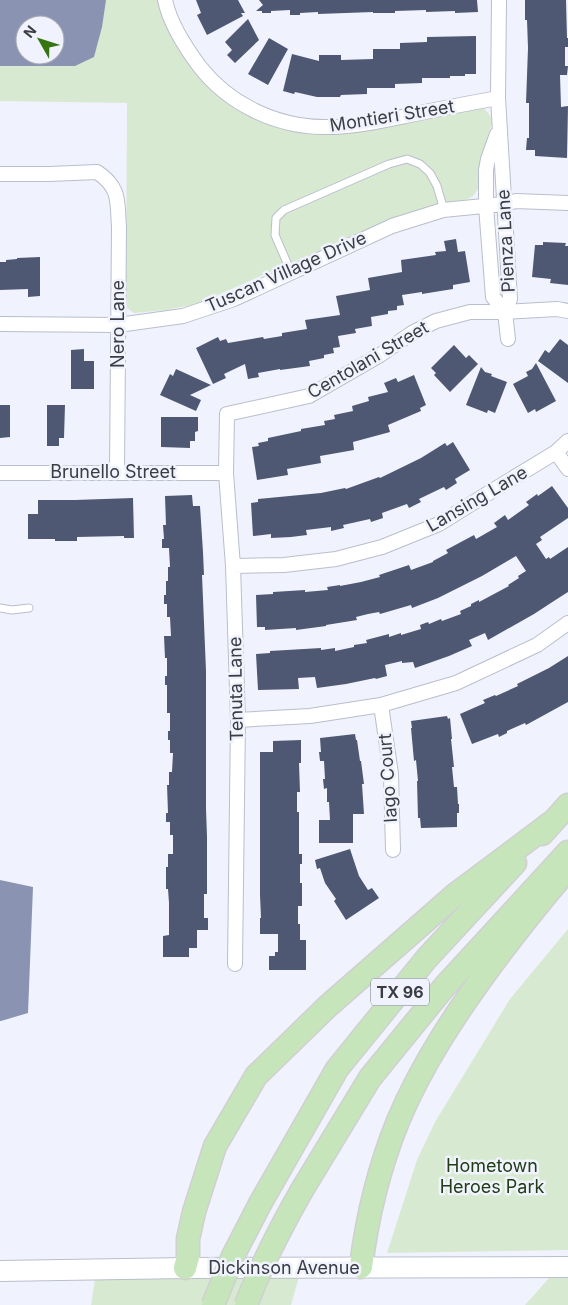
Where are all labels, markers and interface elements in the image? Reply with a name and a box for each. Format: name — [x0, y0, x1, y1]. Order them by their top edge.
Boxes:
north arrow — [15, 15, 65, 65]
text: N — [20, 22, 39, 41]
street label: Montieri Street — [328, 95, 456, 136]
street label: Pienza Lane — [492, 189, 519, 293]
street label: Tuscan Village Drive — [202, 227, 369, 316]
street label: Nero Lane — [107, 280, 128, 368]
street label: Centolani Street — [304, 316, 432, 403]
street label: Brunello Street — [50, 461, 176, 482]
street label: Lansing Lane — [423, 461, 531, 536]
street label: Tenuta Lane — [224, 637, 247, 741]
street label: Iago Court — [374, 733, 401, 823]
road number: TX 96 — [371, 979, 429, 1006]
park label: Hometown Heroes Park — [440, 1155, 544, 1197]
street label: Dickinson Avenue — [208, 1257, 360, 1278]

